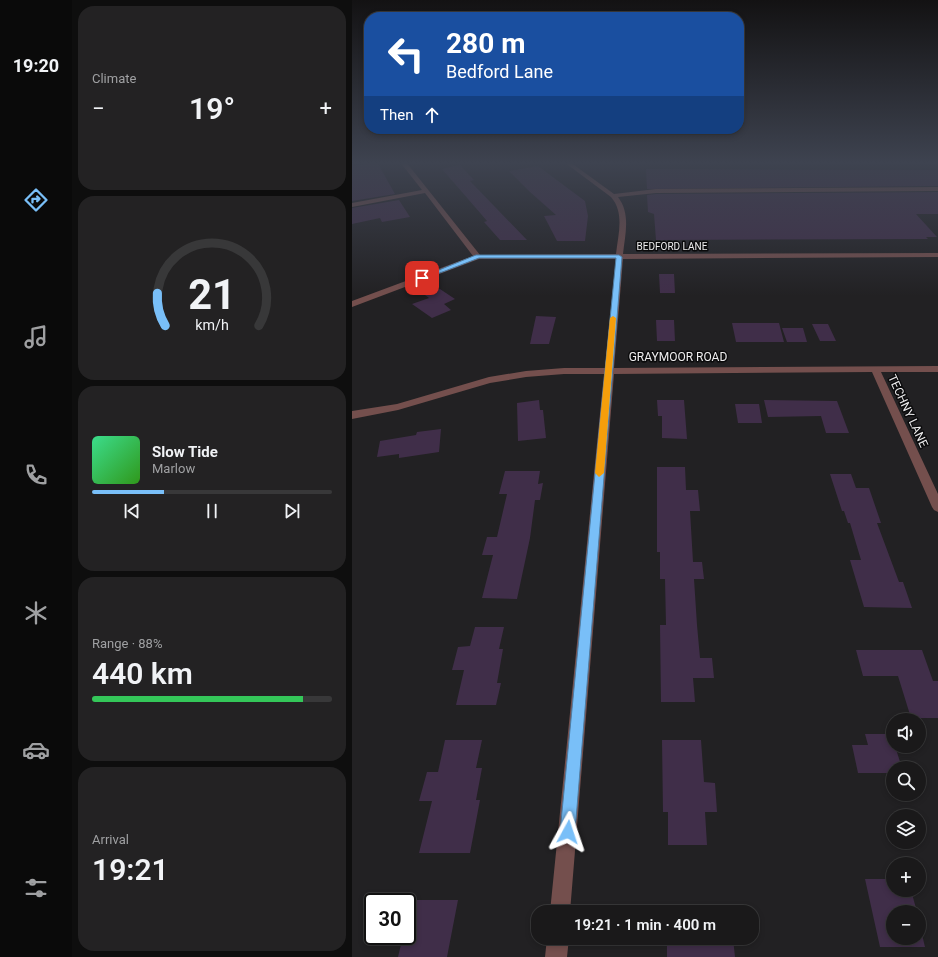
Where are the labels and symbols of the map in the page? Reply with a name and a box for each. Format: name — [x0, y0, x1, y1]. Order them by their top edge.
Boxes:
street label: BEDFORD LANE — [637, 241, 708, 252]
pin — [405, 261, 439, 295]
street label: GRAYMOOR ROAD — [629, 350, 727, 364]
street label: TECHNY LANE — [885, 372, 931, 450]
position arrow — [547, 811, 589, 853]
speed limit sign: 30 — [364, 893, 416, 945]

